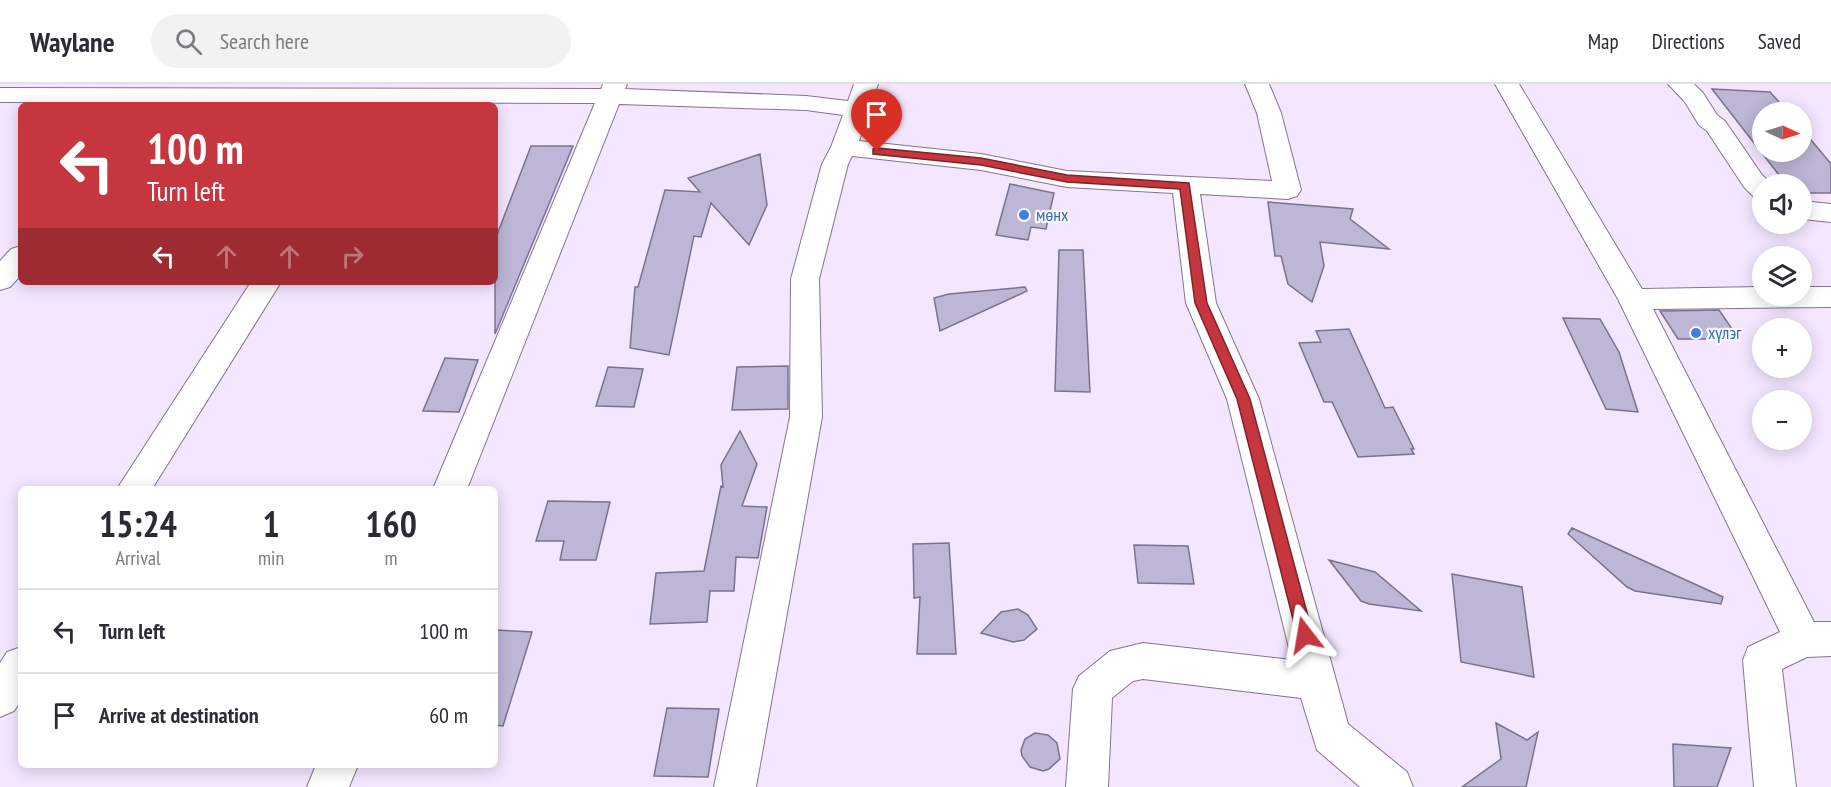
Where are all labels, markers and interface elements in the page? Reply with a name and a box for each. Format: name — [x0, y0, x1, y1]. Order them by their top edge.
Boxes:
search box — [151, 14, 571, 68]
text: Waylane — [30, 23, 115, 60]
icon: search — [172, 25, 205, 58]
text: Search here — [220, 27, 309, 55]
text: Map — [1588, 28, 1619, 55]
text: Directions — [1652, 28, 1725, 55]
text: Saved — [1758, 28, 1801, 55]
pin — [851, 89, 902, 151]
icon: arrive — [860, 98, 893, 131]
north arrow — [1752, 102, 1812, 162]
map controls — [1752, 102, 1812, 450]
text: 100 m — [147, 121, 244, 176]
icon: left — [48, 126, 126, 204]
text: Turn left — [147, 174, 225, 208]
button: sound — [1752, 174, 1812, 234]
place label: мөнх — [1036, 203, 1069, 226]
marker: мөнх — [1017, 208, 1031, 222]
icon: left — [147, 240, 180, 273]
icon: ahead — [210, 240, 243, 273]
icon: ahead — [273, 240, 306, 273]
icon: right — [336, 240, 369, 273]
button: layers — [1752, 246, 1812, 306]
button: + — [1752, 318, 1812, 378]
place label: хүлэг — [1708, 321, 1742, 344]
marker: хүлэг — [1689, 326, 1703, 340]
button: − — [1752, 390, 1812, 450]
text: 15:24 — [99, 500, 177, 547]
text: 1 — [262, 500, 280, 547]
text: 160 — [365, 500, 417, 547]
text: Arrival — [115, 545, 161, 571]
text: min — [258, 545, 284, 571]
text: m — [385, 545, 398, 571]
position arrow — [1273, 603, 1337, 667]
icon: left — [48, 615, 81, 648]
text: Turn left — [99, 617, 165, 645]
text: 100 m — [419, 617, 468, 645]
icon: arrive — [48, 699, 81, 732]
text: Arrive at destination — [99, 701, 259, 729]
text: 60 m — [429, 701, 468, 729]

